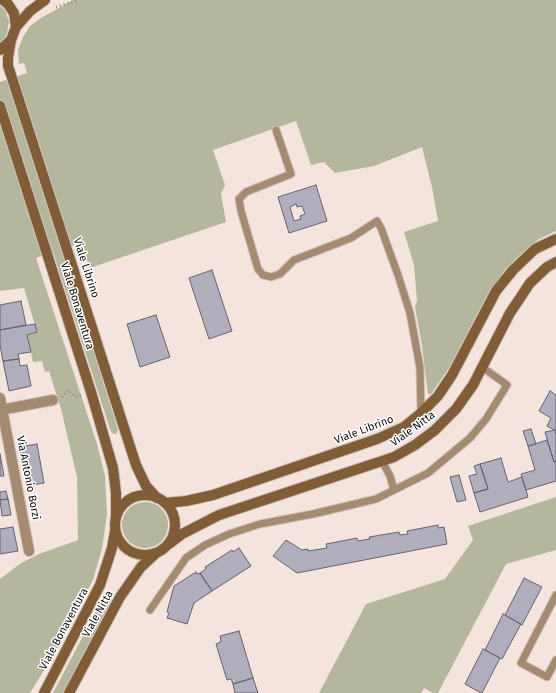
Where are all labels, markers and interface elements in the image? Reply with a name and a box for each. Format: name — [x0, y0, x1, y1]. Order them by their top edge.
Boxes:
street label: Viale Librino — [70, 236, 102, 300]
street label: Viale Bonaventura — [57, 261, 97, 351]
street label: Viale Nitta — [388, 408, 438, 450]
street label: Viale Librino — [332, 413, 396, 447]
street label: Via Antonio Borzì — [13, 435, 43, 521]
street label: Viale Bonaventura — [37, 586, 91, 672]
street label: Viale Nitta — [80, 588, 116, 640]

